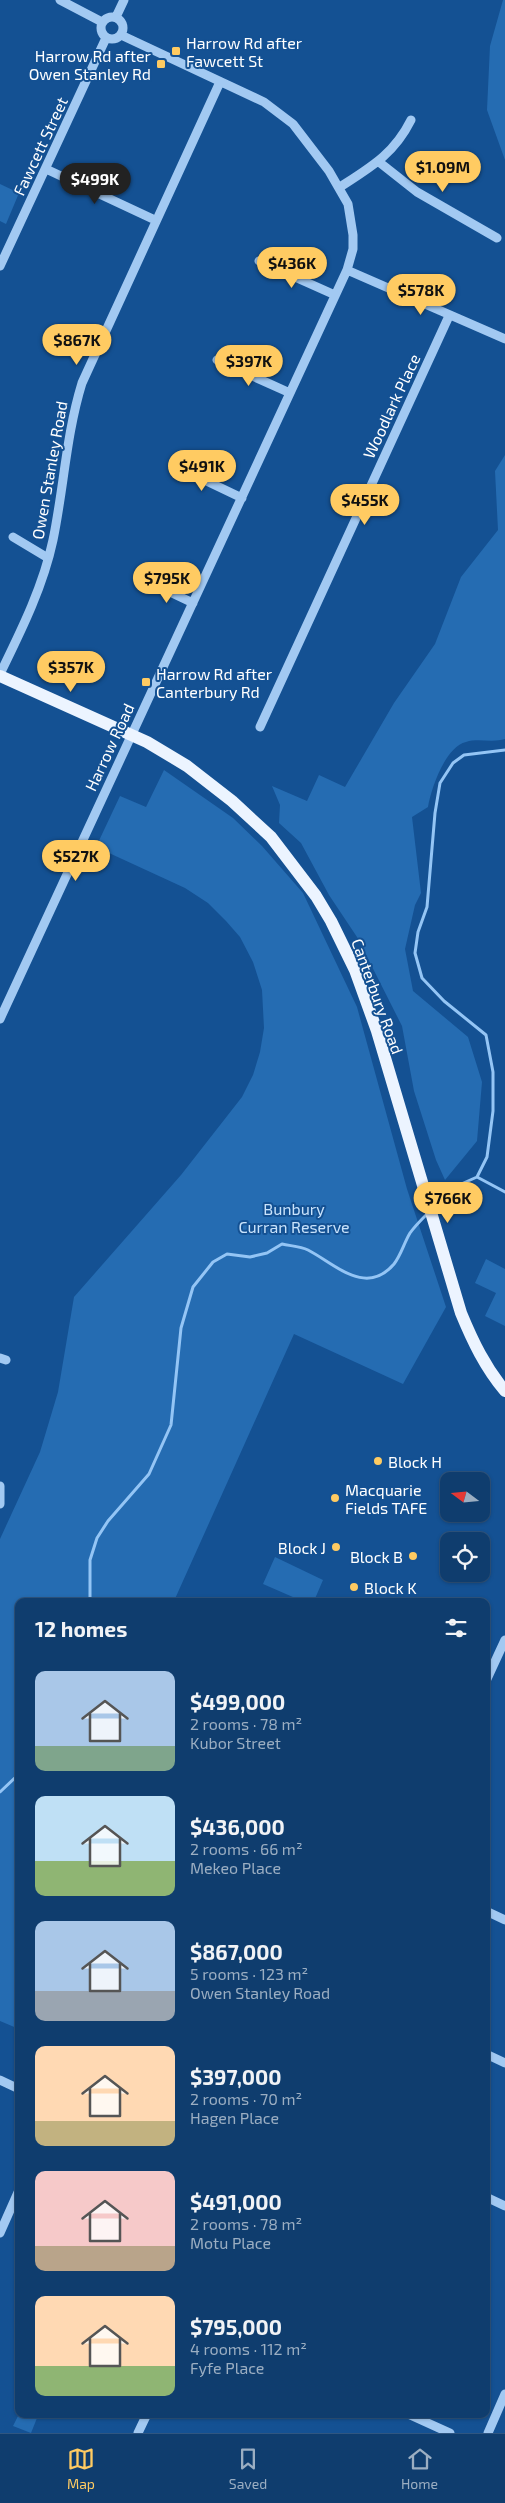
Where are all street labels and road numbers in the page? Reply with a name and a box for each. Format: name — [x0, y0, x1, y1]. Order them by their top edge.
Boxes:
street label: Fawcett Street — [9, 94, 71, 198]
street label: Woodlark Place — [359, 351, 423, 461]
street label: Owen Stanley Road — [27, 399, 71, 541]
street label: Harrow Road — [80, 700, 138, 794]
street label: Canterbury Road — [348, 936, 408, 1056]

